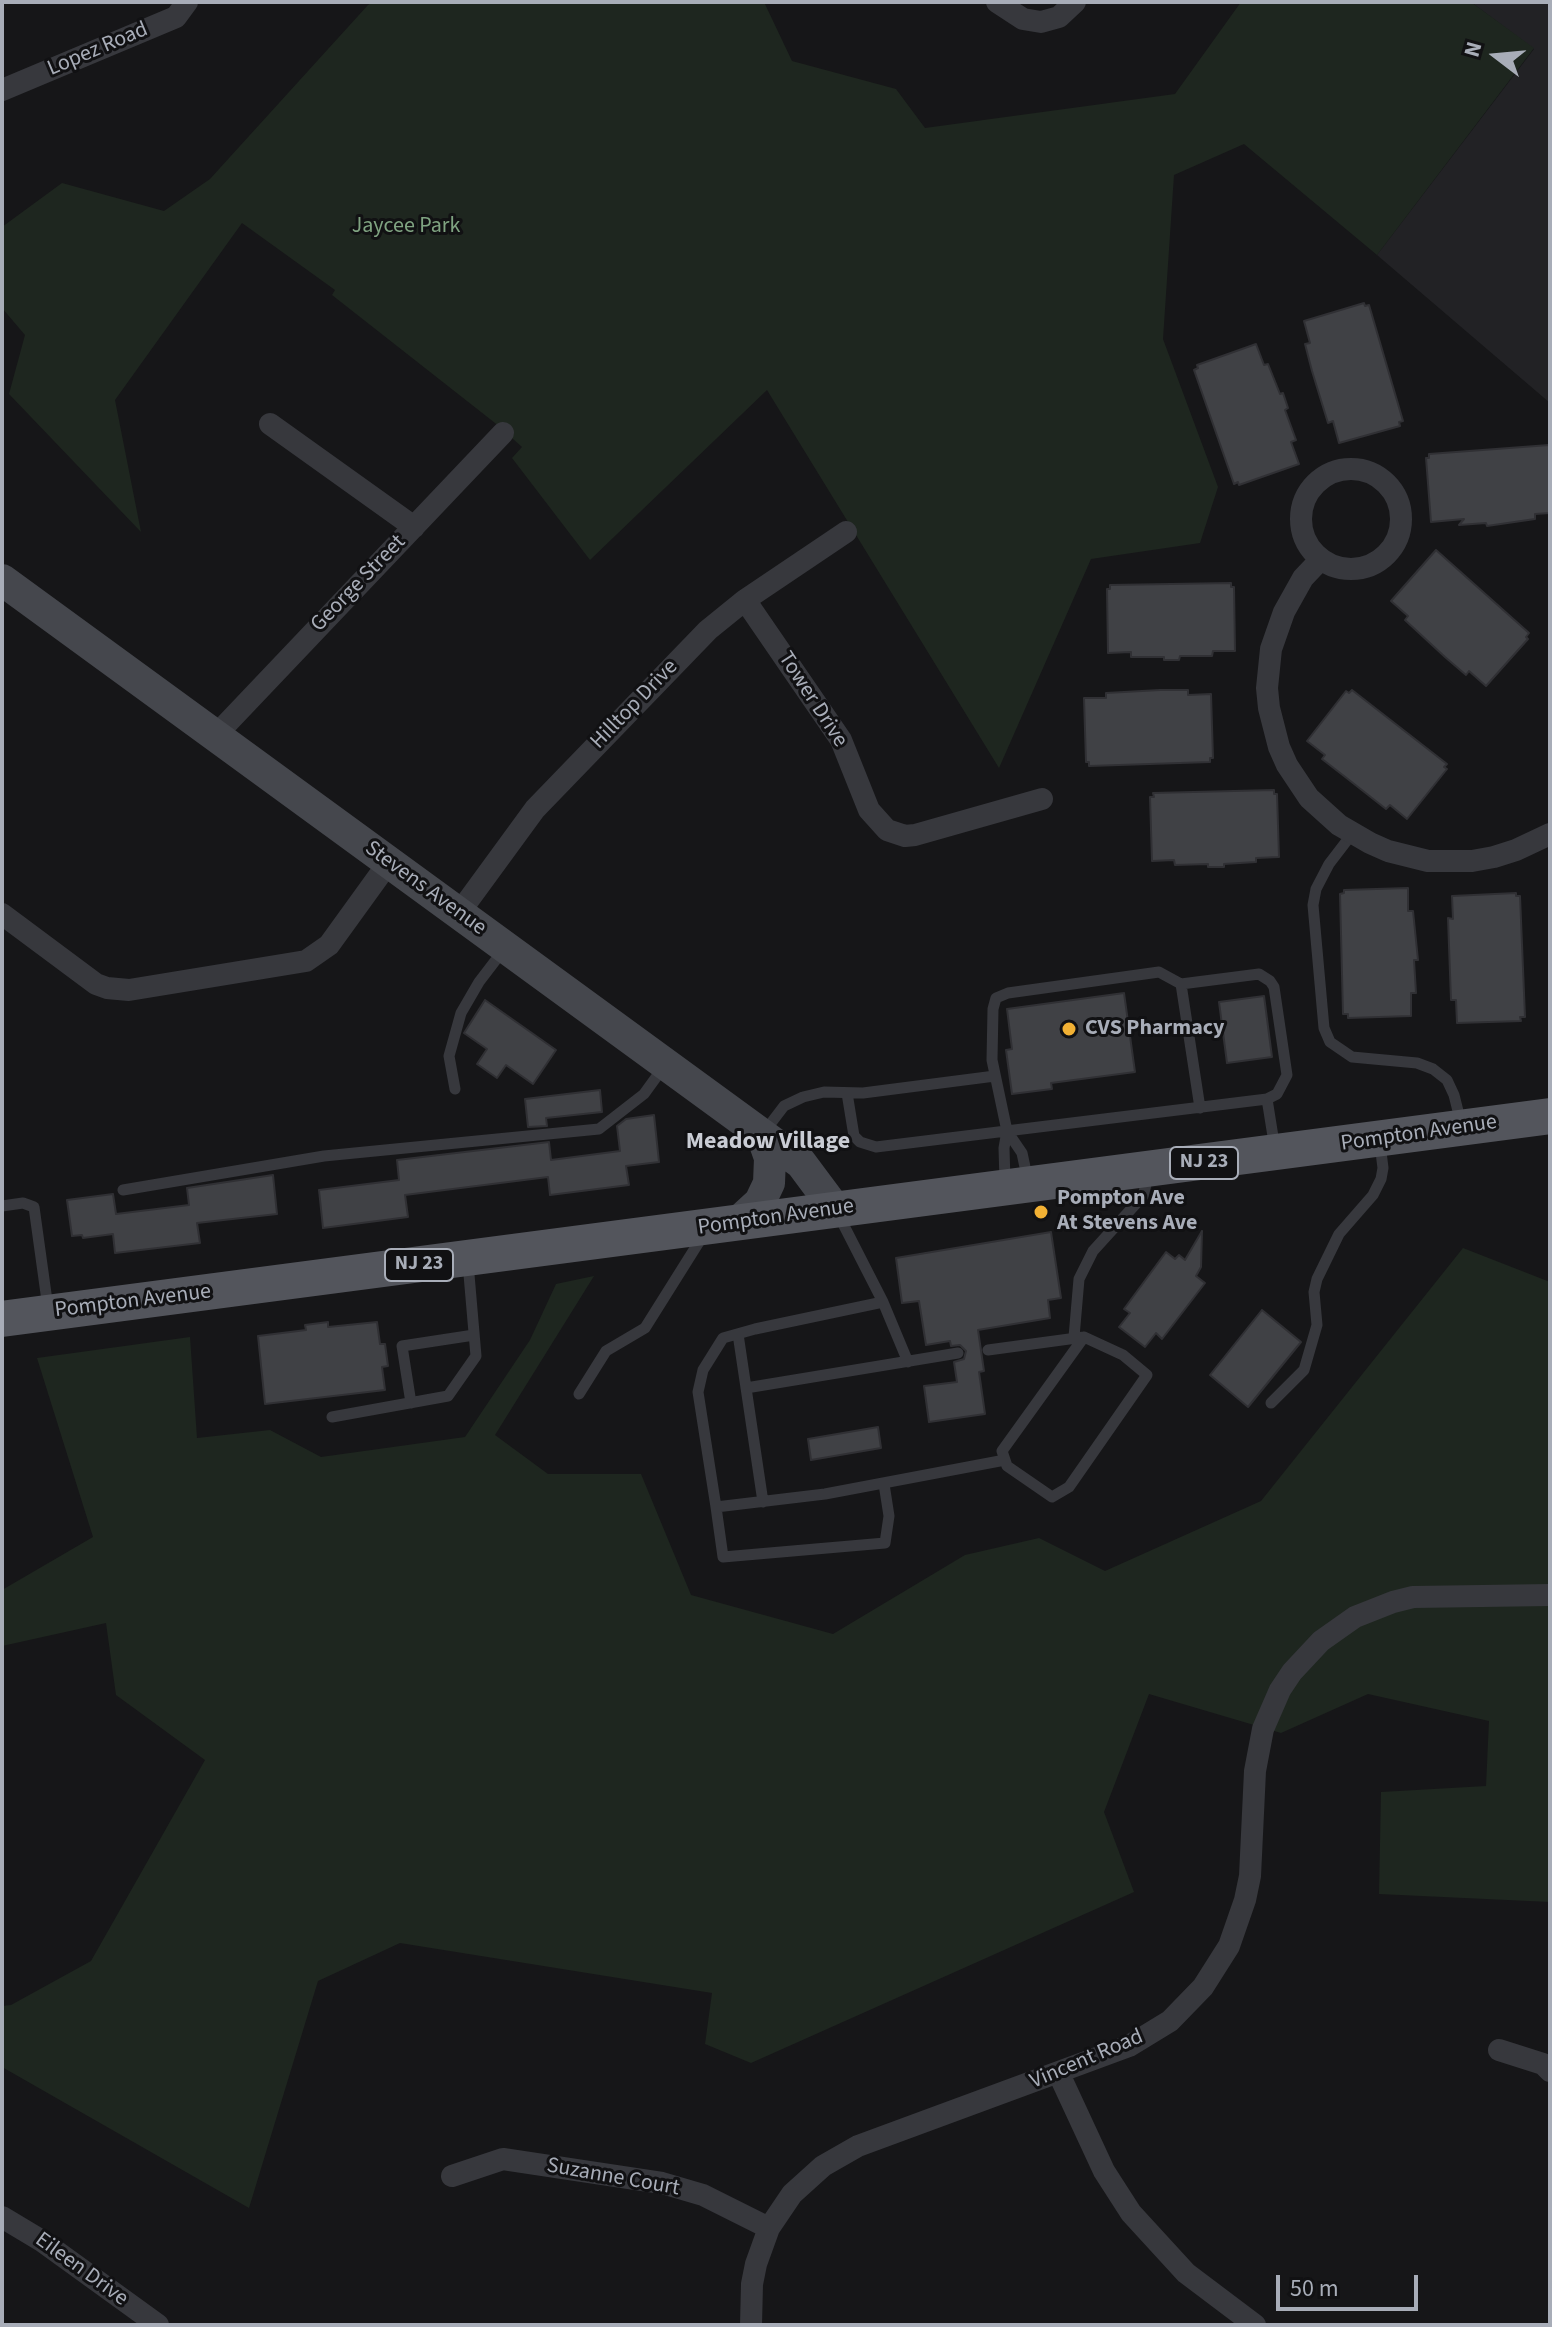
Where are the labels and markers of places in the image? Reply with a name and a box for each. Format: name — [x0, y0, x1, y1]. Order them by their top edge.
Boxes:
place label: CVS Pharmacy — [1085, 1016, 1225, 1042]
marker: CVS Pharmacy — [1060, 1020, 1078, 1038]
place label: Pompton Ave At Stevens Ave — [1057, 1186, 1197, 1238]
marker: Pompton Ave At Stevens Ave — [1032, 1203, 1050, 1221]

